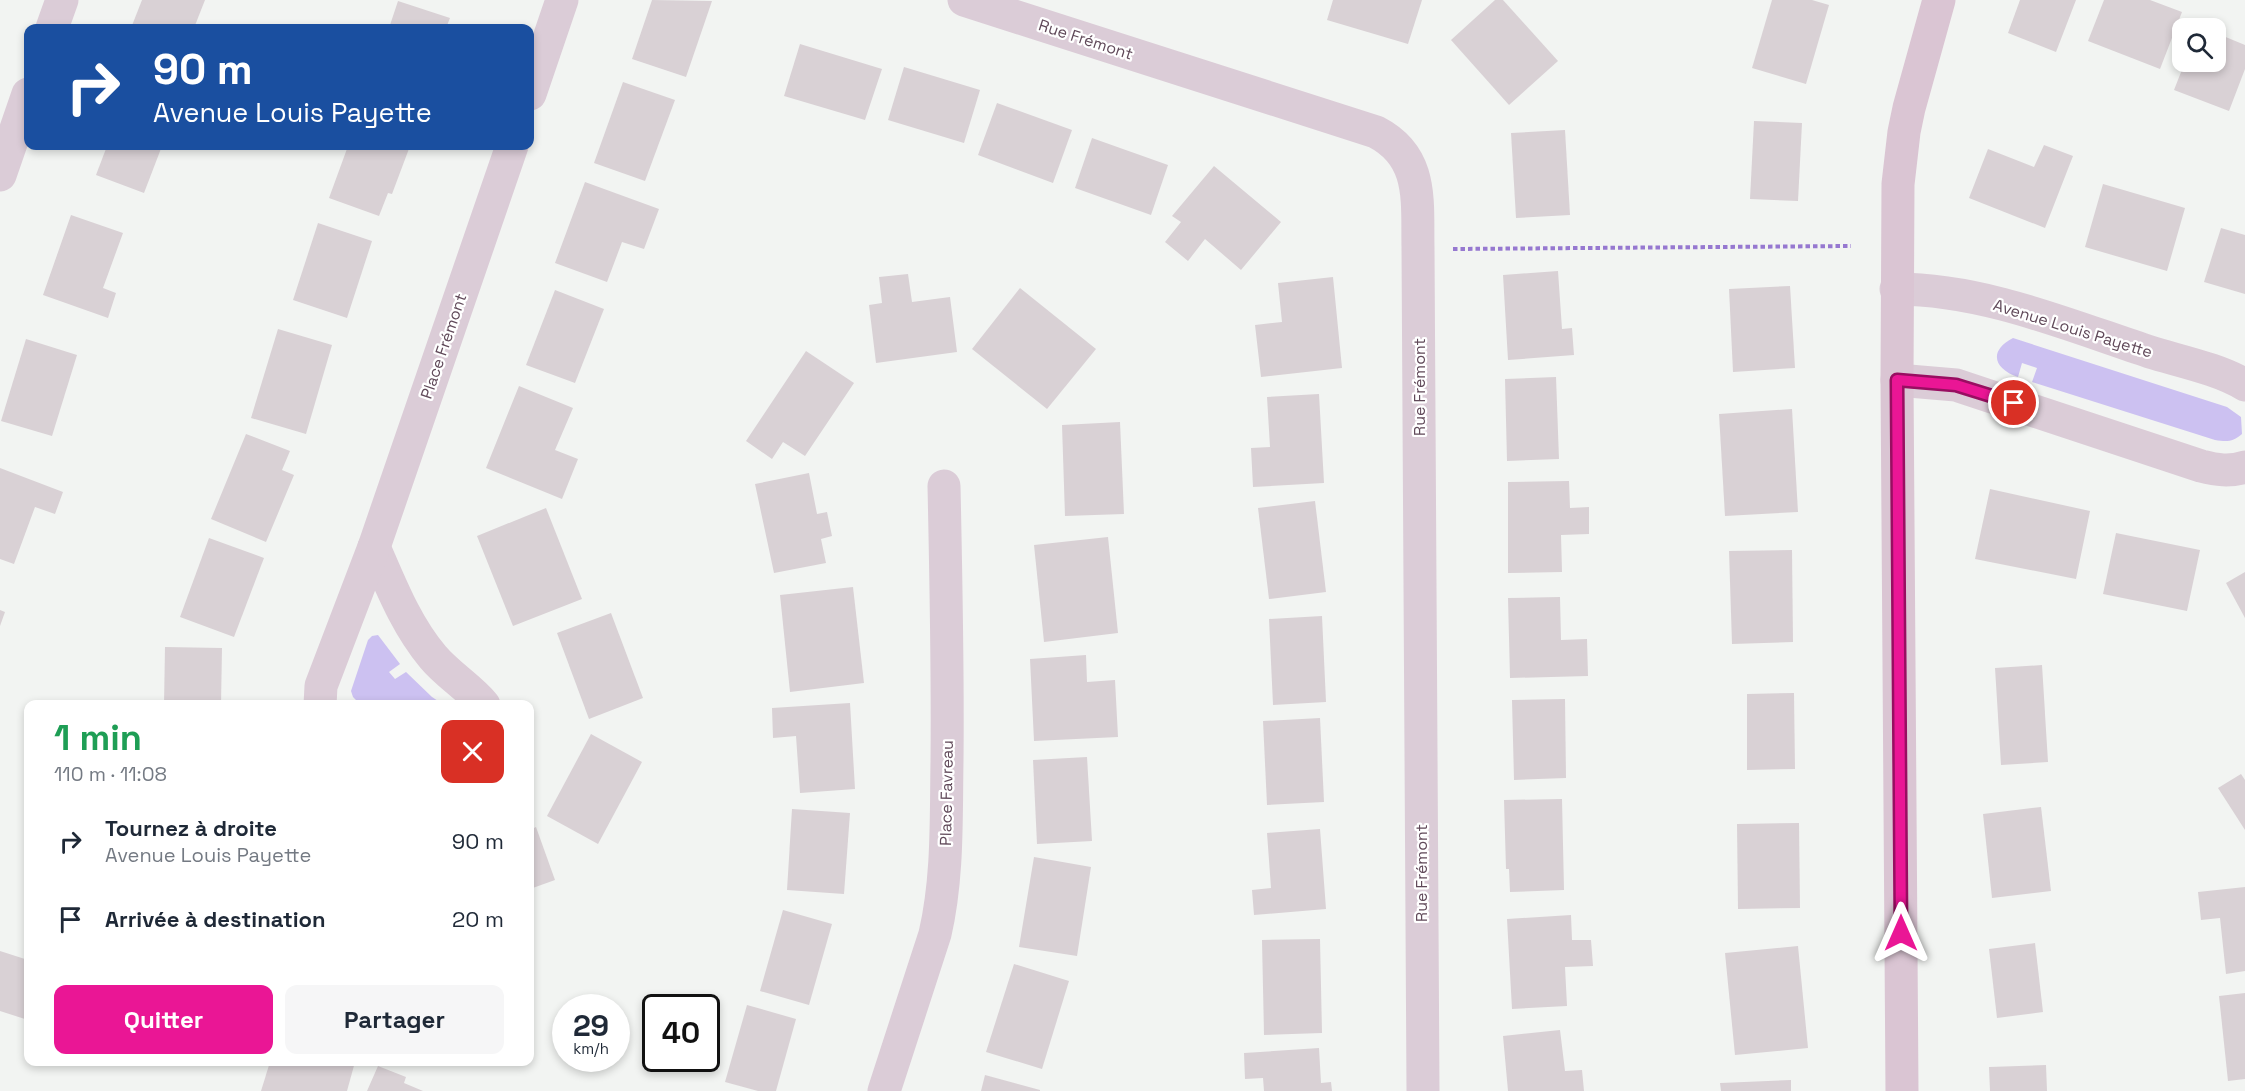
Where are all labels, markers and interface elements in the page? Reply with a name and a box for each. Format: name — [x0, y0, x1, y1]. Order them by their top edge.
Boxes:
street label: Rue Frémont — [1036, 14, 1136, 65]
map controls — [2172, 18, 2226, 72]
button: search — [2172, 18, 2226, 72]
text: 90 m — [153, 43, 253, 96]
icon: right — [54, 48, 132, 126]
text: Avenue Louis Payette — [153, 95, 432, 130]
street label: Place Frémont — [416, 291, 471, 402]
street label: Avenue Louis Payette — [1991, 294, 2155, 363]
street label: Rue Frémont — [1409, 338, 1430, 436]
pin — [1988, 377, 2039, 428]
icon: arrive — [1997, 386, 2030, 419]
text: 1 min — [54, 715, 142, 761]
button: close — [441, 720, 504, 783]
street label: Place Favreau — [935, 740, 958, 846]
text: 110 m · 11:08 — [54, 761, 167, 787]
text: Tournez à droite — [105, 814, 277, 842]
street label: Rue Frémont — [1411, 824, 1432, 922]
icon: right — [54, 825, 87, 858]
text: 90 m — [452, 827, 504, 855]
text: Avenue Louis Payette — [105, 842, 311, 868]
position arrow — [1869, 901, 1933, 965]
icon: arrive — [54, 903, 87, 936]
text: Arrivée à destination — [105, 905, 326, 933]
text: 20 m — [452, 905, 504, 933]
button: Quitter — [54, 985, 273, 1054]
button: Partager — [285, 985, 504, 1054]
speed limit sign: 40 — [642, 994, 720, 1072]
text: 29 — [573, 1006, 609, 1045]
text: km/h — [573, 1039, 609, 1058]

